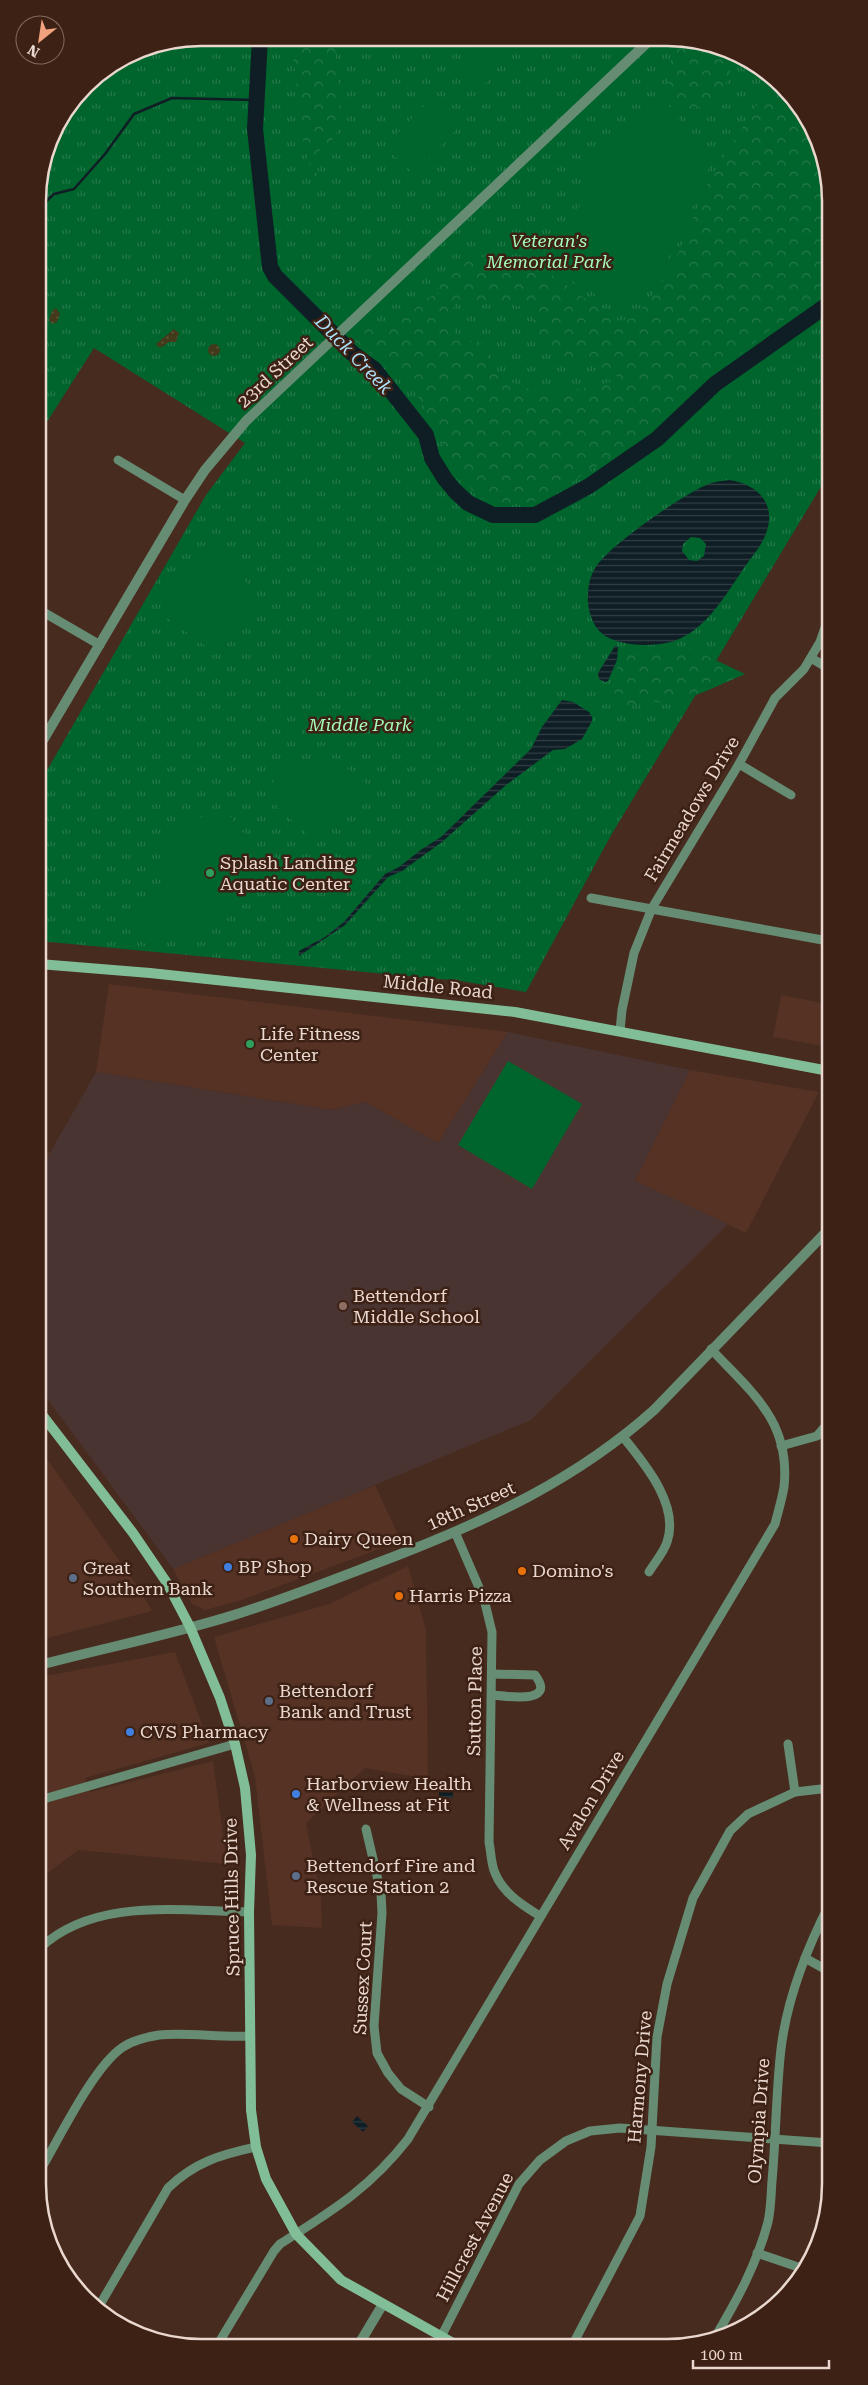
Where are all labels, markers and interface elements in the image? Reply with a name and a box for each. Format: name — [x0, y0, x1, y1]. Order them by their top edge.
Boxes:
north arrow — [15, 15, 65, 65]
text: N — [25, 42, 42, 61]
park label: Veteran's Memorial Park — [485, 230, 612, 272]
water label: Duck Creek — [309, 309, 398, 399]
street label: 23rd Street — [233, 331, 317, 412]
park label: Middle Park — [307, 714, 412, 735]
street label: Fairmeadows Drive — [640, 732, 743, 885]
place label: Splash Landing Aquatic Center — [220, 852, 356, 894]
marker: Splash Landing Aquatic Center — [204, 867, 216, 879]
street label: Middle Road — [382, 970, 494, 1003]
place label: Life Fitness Center — [260, 1023, 360, 1065]
marker: Life Fitness Center — [244, 1038, 256, 1050]
place label: Bettendorf Middle School — [353, 1285, 480, 1327]
marker: Bettendorf Middle School — [337, 1300, 349, 1312]
street label: 18th Street — [423, 1477, 519, 1534]
place label: Dairy Queen — [304, 1528, 414, 1549]
marker: Dairy Queen — [288, 1533, 300, 1545]
place label: BP Shop — [238, 1556, 312, 1577]
place label: Great Southern Bank — [83, 1557, 213, 1599]
place label: Domino's — [532, 1560, 613, 1581]
marker: BP Shop — [222, 1561, 234, 1573]
marker: Domino's — [516, 1565, 528, 1577]
marker: Great Southern Bank — [67, 1572, 79, 1584]
place label: Harris Pizza — [409, 1585, 512, 1606]
marker: Harris Pizza — [393, 1590, 405, 1602]
street label: Sutton Place — [463, 1646, 486, 1756]
place label: Bettendorf Bank and Trust — [279, 1680, 412, 1722]
marker: Bettendorf Bank and Trust — [263, 1695, 275, 1707]
place label: CVS Pharmacy — [140, 1721, 269, 1742]
marker: CVS Pharmacy — [124, 1726, 136, 1738]
street label: Avalon Drive — [553, 1746, 628, 1853]
place label: Harborview Health & Wellness at Fit — [306, 1773, 472, 1815]
marker: Harborview Health & Wellness at Fit — [290, 1788, 302, 1800]
street label: Spruce Hills Drive — [220, 1818, 243, 1976]
place label: Bettendorf Fire and Rescue Station 2 — [306, 1855, 476, 1897]
marker: Bettendorf Fire and Rescue Station 2 — [290, 1870, 302, 1882]
street label: Sussex Court — [349, 1920, 376, 2035]
street label: Harmony Drive — [623, 2010, 656, 2144]
street label: Olympia Drive — [744, 2057, 773, 2184]
street label: Hillcrest Avenue — [432, 2168, 518, 2305]
scale bar — [693, 2338, 829, 2370]
text: 100 m — [700, 2346, 743, 2364]

